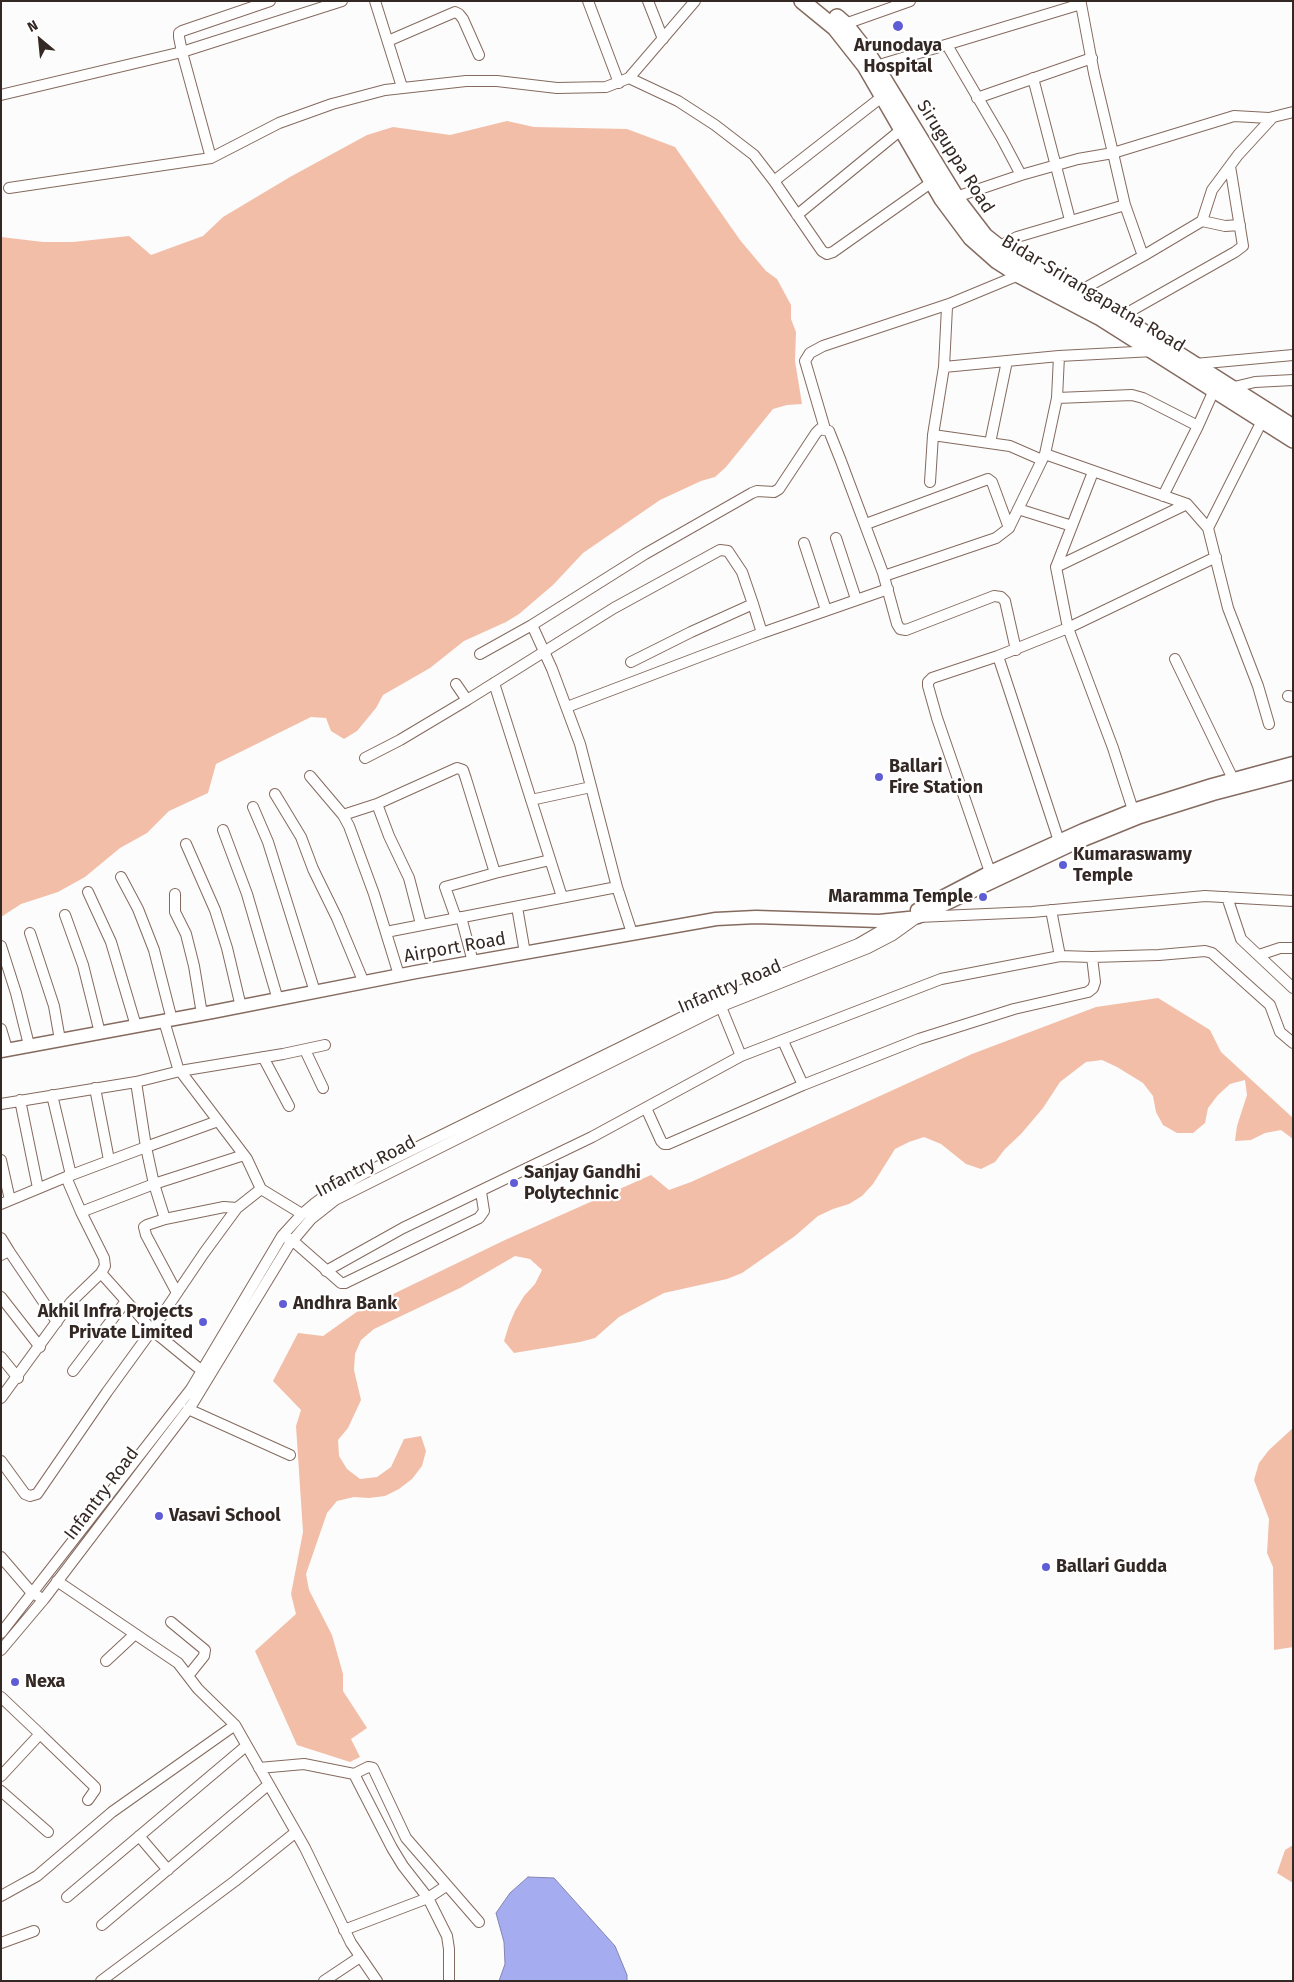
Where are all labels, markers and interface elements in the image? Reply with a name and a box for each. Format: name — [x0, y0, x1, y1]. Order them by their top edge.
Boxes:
north arrow — [15, 15, 65, 65]
text: N — [25, 17, 41, 36]
marker: Arunodaya Hospital — [891, 19, 905, 33]
place label: Arunodaya Hospital — [854, 35, 942, 78]
street label: Siruguppa Road — [912, 96, 998, 218]
street label: Bidar-Srirangapatna Road — [997, 231, 1189, 357]
place label: Ballari Fire Station — [889, 756, 983, 799]
marker: Ballari Fire Station — [873, 771, 885, 783]
place label: Kumaraswamy Temple — [1073, 844, 1192, 886]
marker: Kumaraswamy Temple — [1057, 859, 1069, 871]
place label: Maramma Temple — [828, 886, 973, 908]
marker: Maramma Temple — [977, 891, 989, 903]
street label: Airport Road — [402, 928, 508, 968]
street label: Infantry Road — [675, 955, 785, 1019]
street label: Infantry Road — [312, 1132, 420, 1202]
place label: Sanjay Gandhi Polytechnic — [524, 1162, 641, 1204]
marker: Sanjay Gandhi Polytechnic — [508, 1177, 520, 1189]
place label: Andhra Bank — [293, 1293, 397, 1315]
marker: Andhra Bank — [277, 1298, 289, 1310]
place label: Akhil Infra Projects Private Limited — [38, 1301, 193, 1344]
marker: Akhil Infra Projects Private Limited — [197, 1316, 209, 1328]
street label: Infantry Road — [60, 1443, 144, 1545]
place label: Vasavi School — [169, 1505, 281, 1527]
marker: Vasavi School — [153, 1510, 165, 1522]
place label: Ballari Gudda — [1056, 1556, 1167, 1578]
marker: Ballari Gudda — [1040, 1561, 1052, 1573]
place label: Nexa — [25, 1671, 65, 1693]
marker: Nexa — [9, 1676, 21, 1688]

